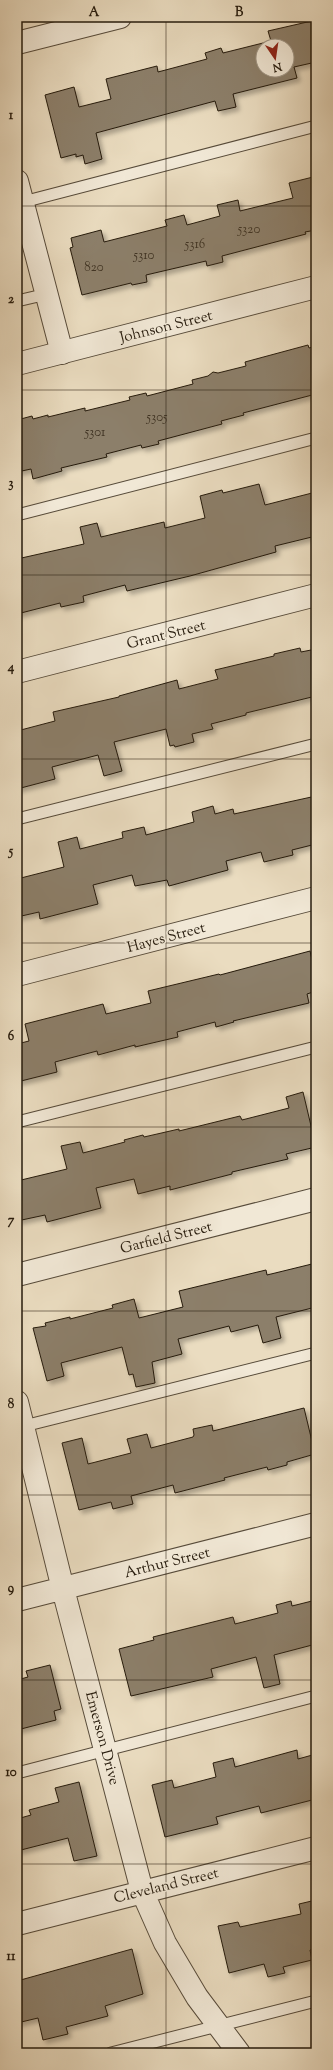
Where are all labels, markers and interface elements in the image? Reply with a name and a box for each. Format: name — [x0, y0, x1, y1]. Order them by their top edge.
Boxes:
text: A — [89, 4, 100, 22]
text: B — [235, 4, 244, 22]
north arrow — [255, 38, 295, 78]
text: N — [271, 58, 284, 76]
text: 1 — [9, 107, 14, 125]
house number: 5320 — [237, 221, 260, 239]
house number: 5316 — [184, 236, 205, 254]
house number: 5310 — [133, 247, 155, 265]
house number: 820 — [84, 259, 104, 277]
text: 2 — [8, 291, 15, 309]
street label: Johnson Street — [117, 306, 215, 349]
house number: 5305 — [146, 409, 168, 427]
house number: 5301 — [84, 424, 106, 442]
text: 3 — [8, 475, 14, 493]
street label: Grant Street — [125, 616, 208, 655]
text: 4 — [7, 659, 15, 677]
text: 5 — [8, 843, 14, 861]
street label: Hayes Street — [125, 918, 208, 959]
text: 6 — [8, 1028, 15, 1046]
text: 7 — [8, 1212, 15, 1230]
street label: Garfield Street — [118, 1217, 215, 1260]
text: 8 — [8, 1396, 15, 1414]
street label: Arthur Street — [122, 1543, 212, 1584]
text: 9 — [8, 1580, 15, 1598]
street label: Emerson Drive — [79, 1689, 124, 1788]
text: 10 — [5, 1764, 17, 1782]
street label: Cleveland Street — [112, 1863, 221, 1910]
text: 11 — [7, 1948, 16, 1966]

